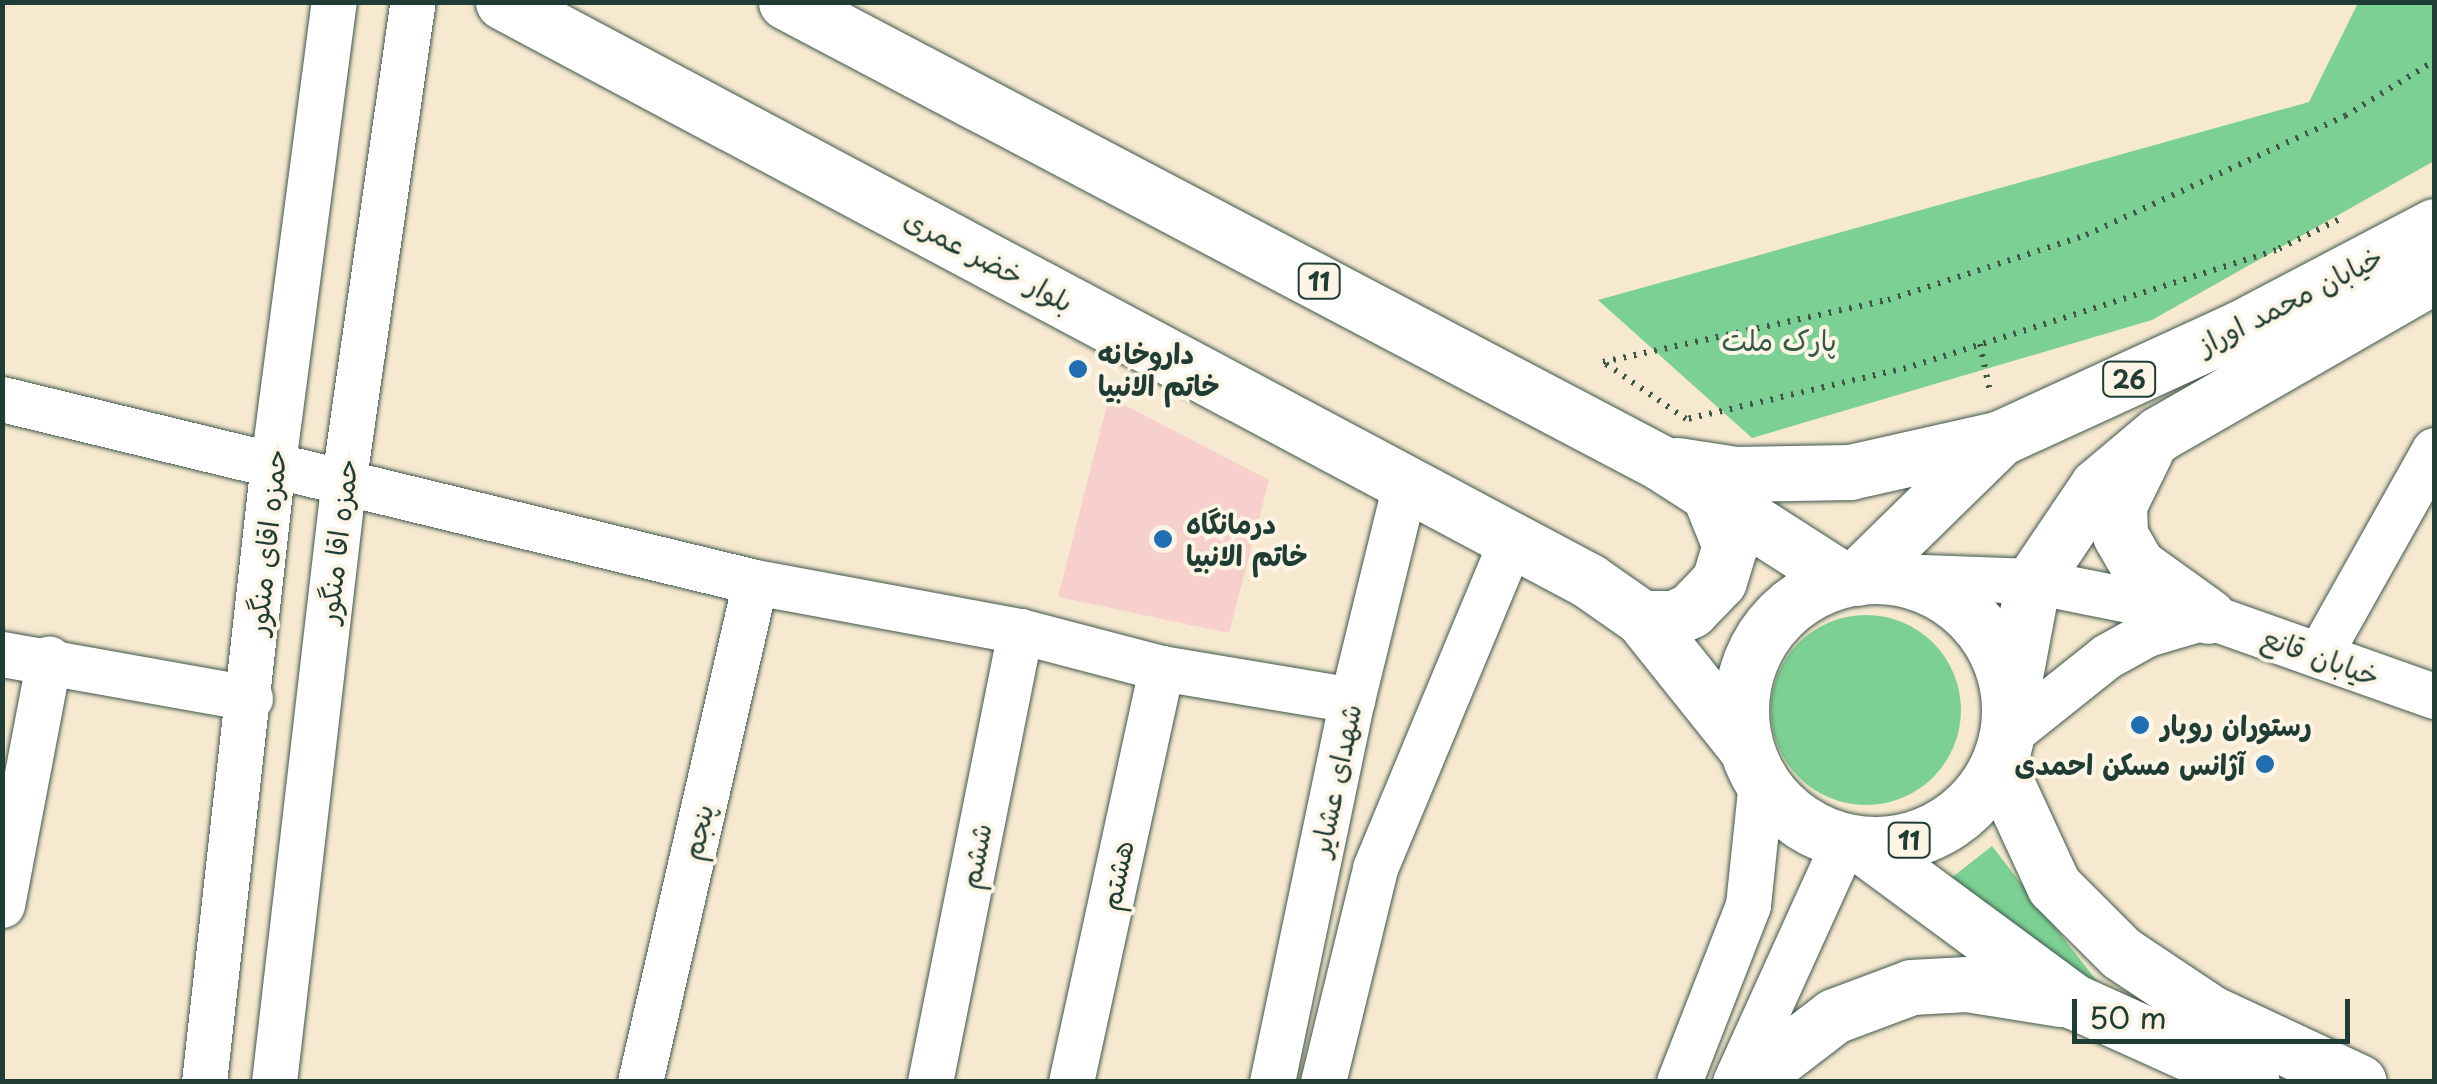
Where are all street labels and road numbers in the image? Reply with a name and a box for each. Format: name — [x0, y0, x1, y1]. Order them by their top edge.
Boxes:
street label: بلوار خضر عمری — [899, 201, 1079, 319]
street label: خیابان محمد اوراز — [2192, 239, 2388, 361]
road number: 11 — [1296, 261, 1342, 301]
road number: 26 — [2102, 359, 2156, 399]
street label: حمزه اقای منگور — [240, 447, 292, 637]
street label: حمزه اقا منگور — [310, 457, 364, 625]
street label: خیابان قانع — [2258, 619, 2384, 693]
street label: شهدای عشایر — [1302, 701, 1368, 859]
street label: پنجم — [674, 801, 720, 863]
street label: ششم — [952, 820, 998, 892]
road number: 11 — [1886, 820, 1932, 860]
street label: هشتم — [1092, 837, 1140, 913]

